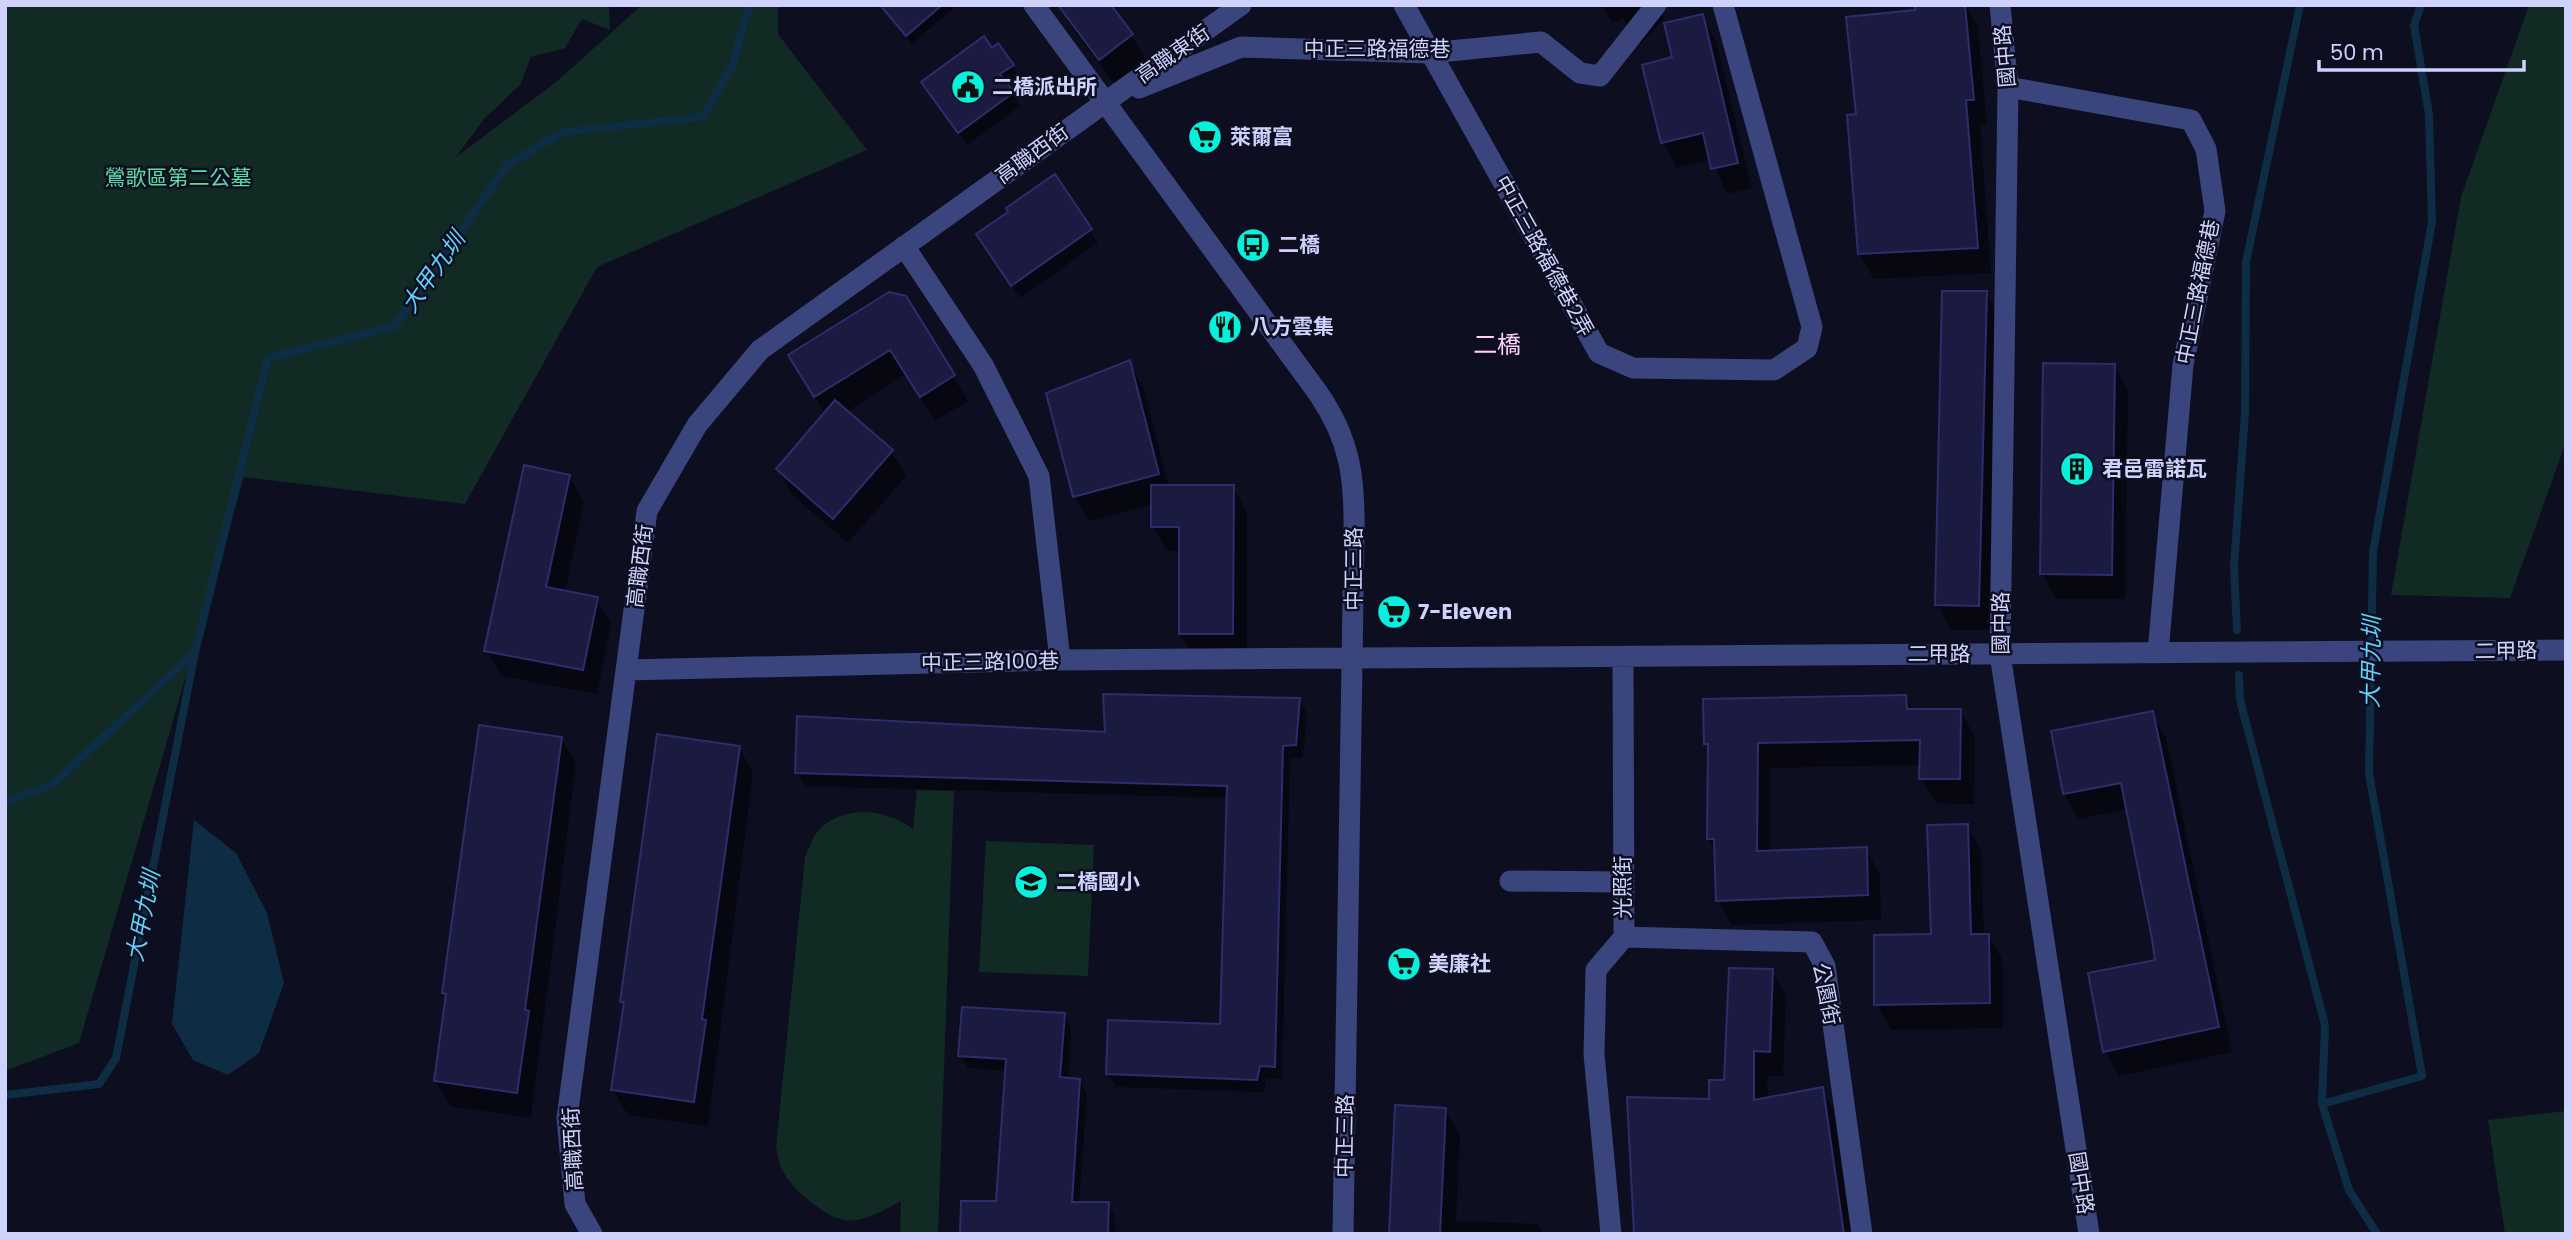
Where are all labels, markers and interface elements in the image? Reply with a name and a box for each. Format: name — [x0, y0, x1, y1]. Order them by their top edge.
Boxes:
street label: 高職東街 — [1130, 18, 1215, 90]
street label: 國中路 — [1987, 23, 2022, 89]
scale bar — [2319, 28, 2524, 72]
street label: 中正三路福德巷 — [1304, 34, 1451, 63]
text: 50 m — [2330, 38, 2384, 67]
public building icon: 二橋派出所 — [949, 68, 987, 106]
place label: 二橋派出所 — [992, 72, 1097, 101]
street label: 高職西街 — [989, 117, 1074, 190]
supermarket icon: 萊爾富 — [1186, 118, 1224, 156]
place label: 萊爾富 — [1230, 122, 1293, 151]
park label: 鶯歌區第二公墓 — [105, 163, 252, 192]
street label: 中正三路福德巷2弄 — [1488, 170, 1601, 342]
street label: 中正三路福德巷 — [2169, 217, 2226, 367]
water label: 大甲九圳 — [394, 223, 474, 319]
bus stop icon: 二橋 — [1234, 226, 1272, 264]
place label: 二橋 — [1278, 230, 1320, 259]
restaurant icon: 八方雲集 — [1206, 308, 1244, 346]
place label: 八方雲集 — [1250, 312, 1334, 341]
district label: 二橋 — [1473, 328, 1521, 361]
building icon: 君邑雷諾瓦 — [2058, 450, 2096, 488]
place label: 君邑雷諾瓦 — [2102, 454, 2207, 483]
street label: 高職西街 — [620, 522, 659, 609]
street label: 中正三路 — [1339, 527, 1368, 611]
street label: 國中路 — [1986, 592, 2015, 655]
supermarket icon: 7-Eleven — [1375, 593, 1413, 631]
place label: 7-Eleven — [1418, 597, 1512, 626]
water label: 大甲九圳 — [2354, 613, 2388, 708]
street label: 二甲路 — [2474, 635, 2538, 666]
street label: 二甲路 — [1908, 639, 1971, 668]
street label: 中正三路100巷 — [921, 646, 1059, 677]
street label: 光照街 — [1608, 856, 1637, 919]
school or university icon: 二橋國小 — [1012, 863, 1050, 901]
water label: 大甲九圳 — [119, 865, 168, 964]
place label: 二橋國小 — [1056, 867, 1140, 896]
supermarket icon: 美廉社 — [1385, 945, 1423, 983]
place label: 美廉社 — [1428, 949, 1491, 978]
street label: 公園街 — [1806, 960, 1847, 1028]
street label: 中正三路 — [1329, 1094, 1360, 1178]
street label: 高職西街 — [556, 1106, 589, 1192]
street label: 國中路 — [2062, 1150, 2101, 1216]

